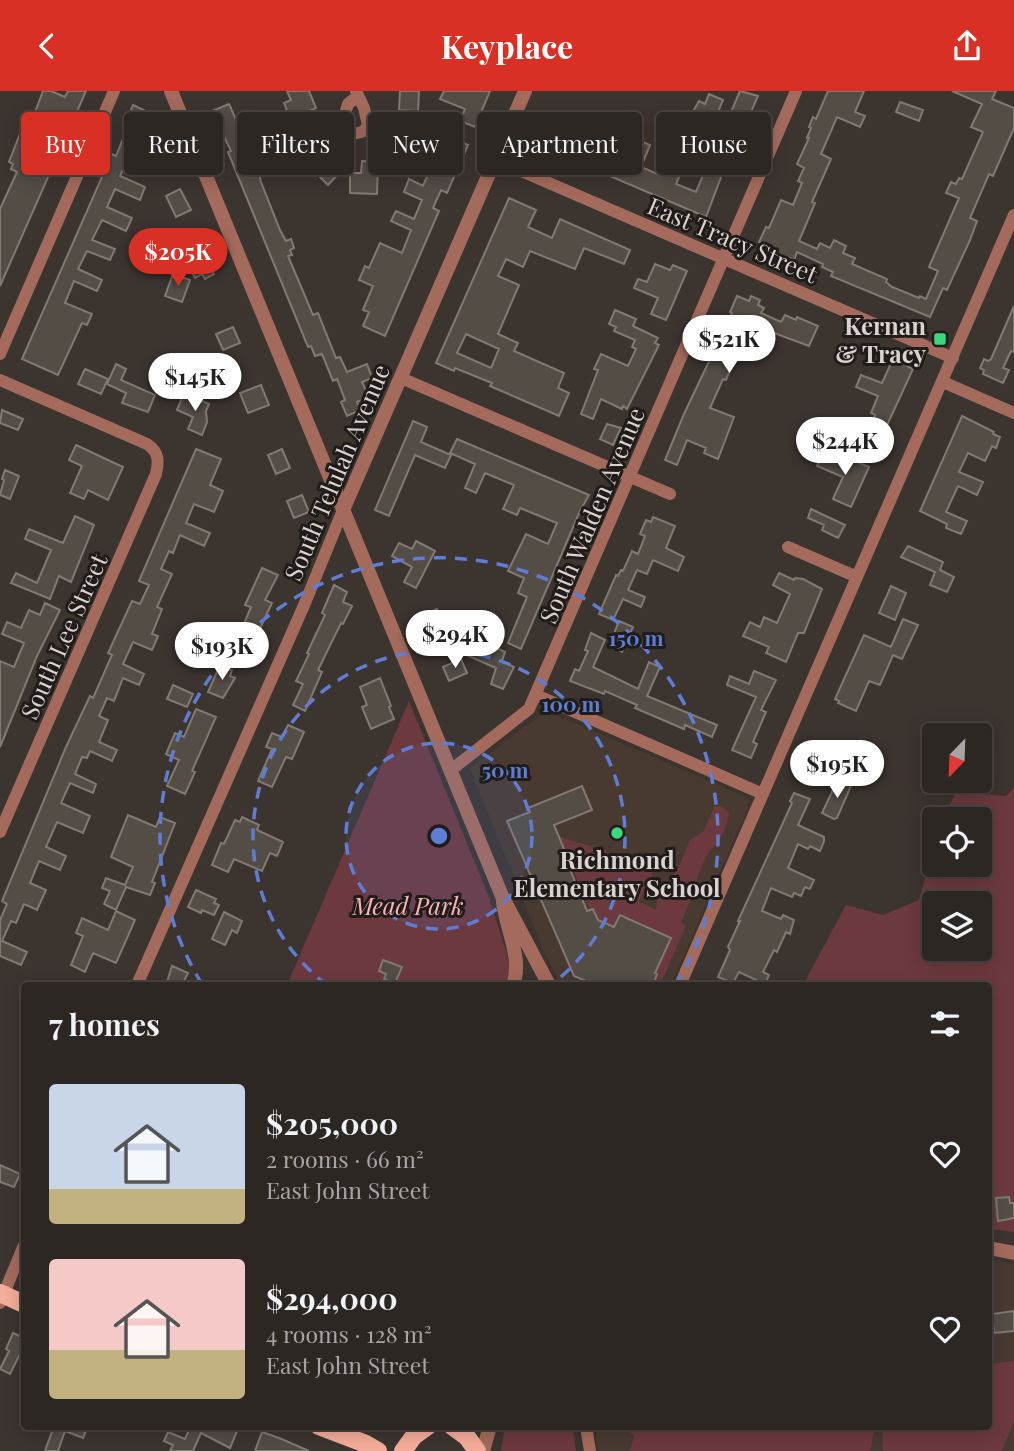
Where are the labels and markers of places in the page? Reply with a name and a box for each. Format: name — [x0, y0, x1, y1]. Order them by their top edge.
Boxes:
pin: $205K — [129, 229, 227, 288]
place label: Kernan & Tracy — [835, 309, 927, 369]
pin: $521K — [680, 315, 778, 375]
marker: Kernan & Tracy — [932, 331, 948, 347]
pin: $145K — [146, 353, 244, 413]
pin: $244K — [796, 417, 894, 477]
pin: $294K — [406, 611, 504, 670]
pin: $193K — [173, 623, 271, 682]
pin: $195K — [788, 741, 886, 800]
centre of rings — [427, 824, 451, 848]
marker: Richmond Elementary School — [609, 825, 625, 841]
place label: Richmond Elementary School — [513, 843, 721, 903]

